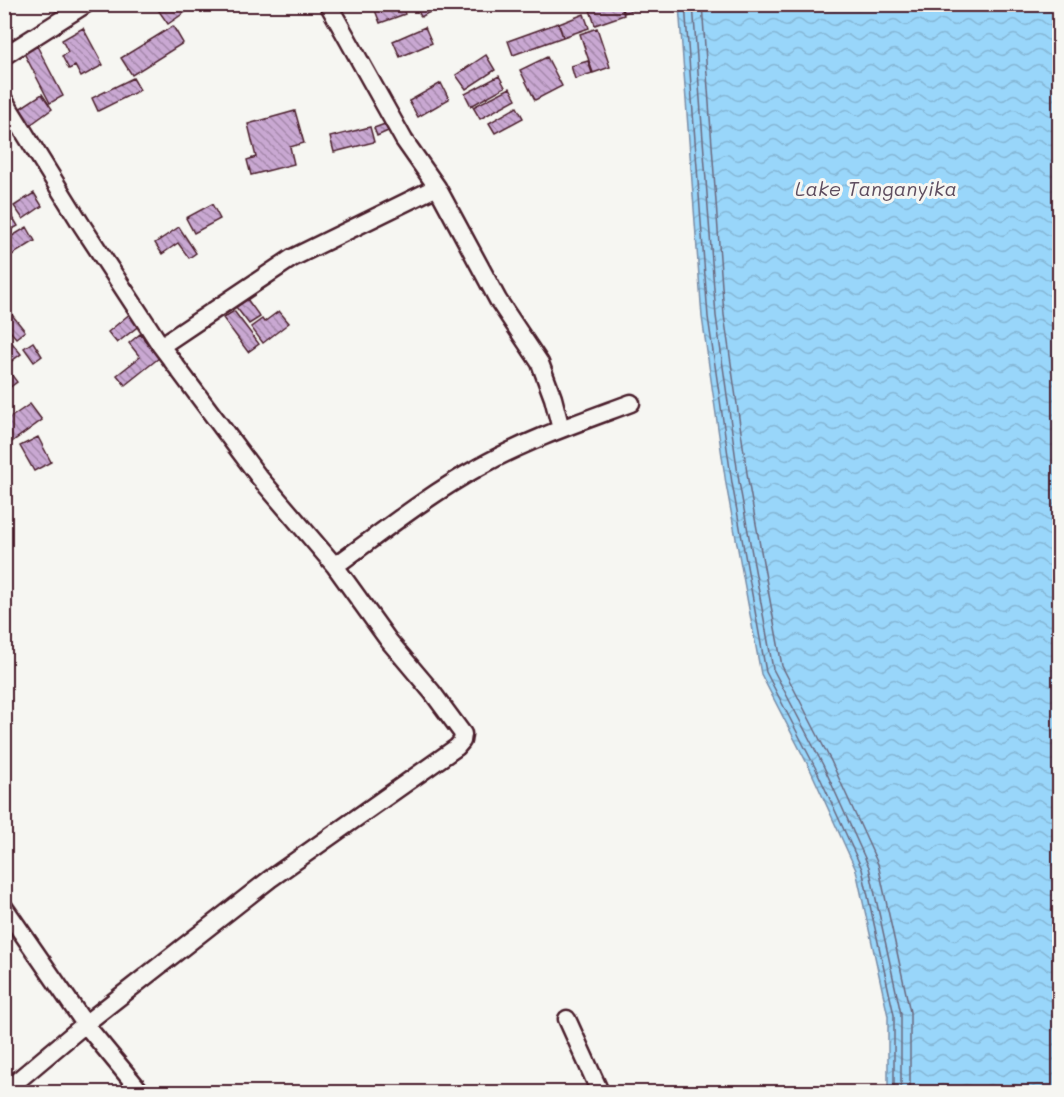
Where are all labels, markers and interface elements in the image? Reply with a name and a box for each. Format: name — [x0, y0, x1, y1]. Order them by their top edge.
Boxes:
water label: Lake Tanganyika — [795, 175, 957, 201]

